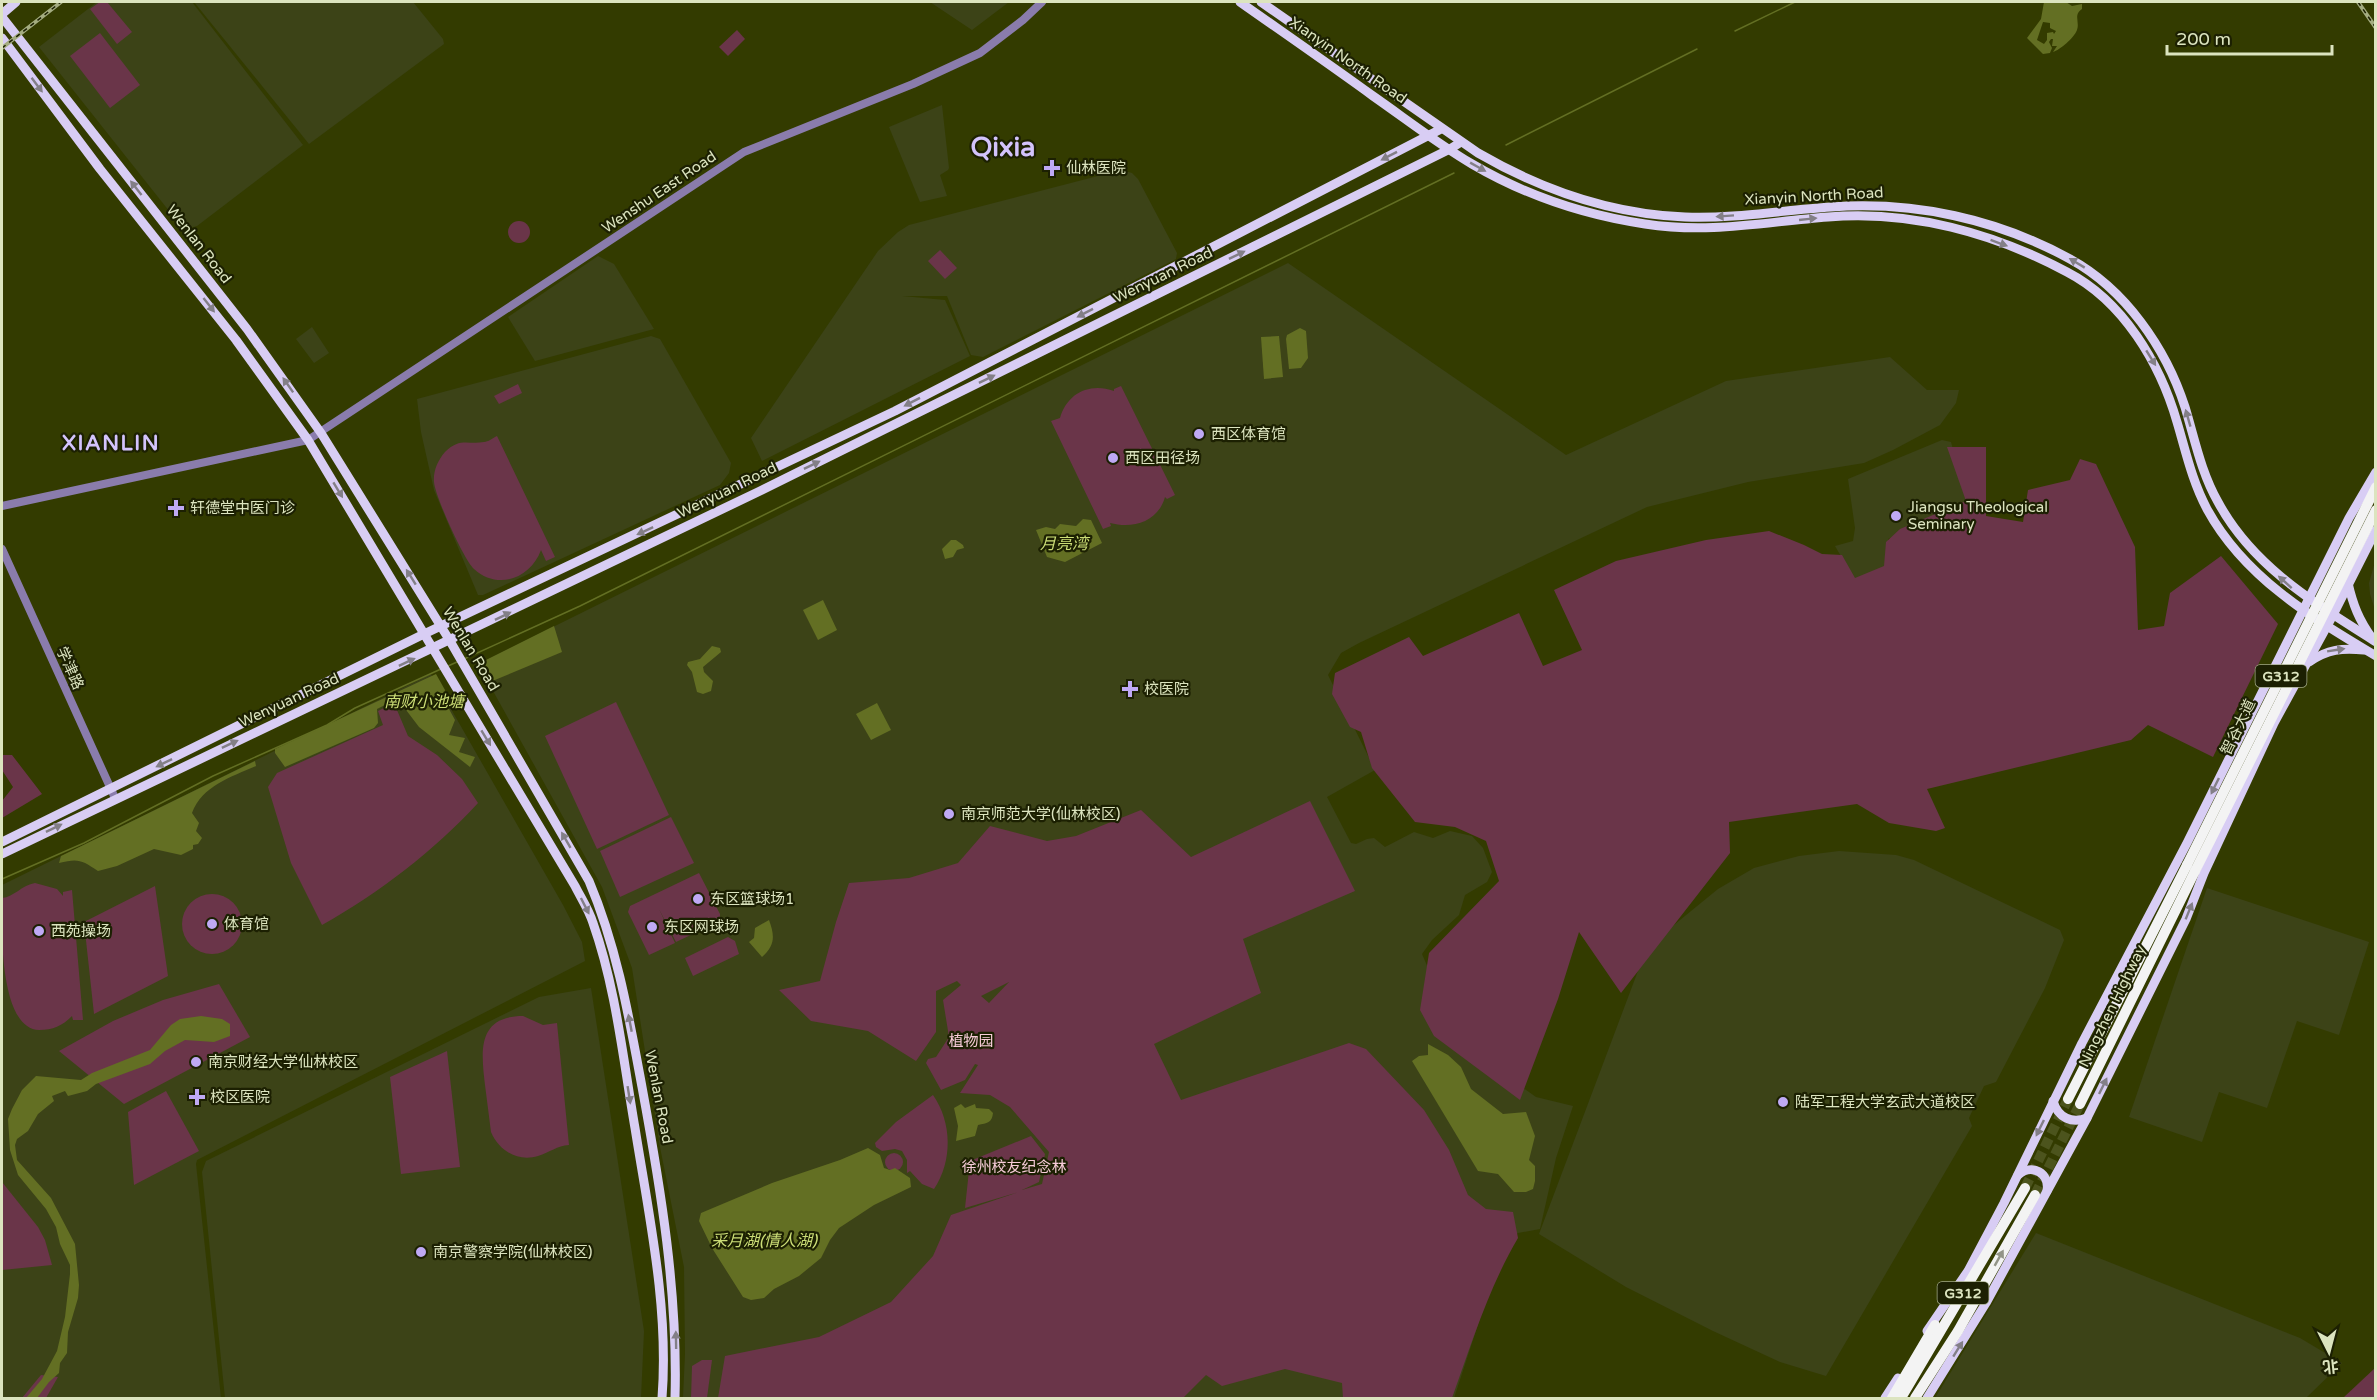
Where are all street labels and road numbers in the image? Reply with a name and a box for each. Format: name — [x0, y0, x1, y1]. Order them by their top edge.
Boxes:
street label: Xianyin North Road — [1286, 13, 1410, 107]
street label: Wenshu East Road — [599, 147, 719, 237]
street label: Xianyin North Road — [1744, 183, 1884, 209]
street label: Wenlan Road — [163, 201, 235, 287]
street label: Wenyuan Road — [1110, 243, 1216, 307]
street label: Wenyuan Road — [674, 458, 780, 522]
street label: Wenlan Road — [439, 604, 503, 694]
street label: 学津路 — [53, 644, 87, 692]
road number: G312 — [2256, 665, 2306, 687]
street label: Wenyuan Road — [236, 669, 342, 731]
street label: 智谷大道 — [2217, 696, 2259, 758]
street label: Ningzhen Highway — [2075, 942, 2149, 1070]
street label: Wenlan Road — [641, 1049, 677, 1145]
road number: G312 — [1938, 1282, 1988, 1304]

